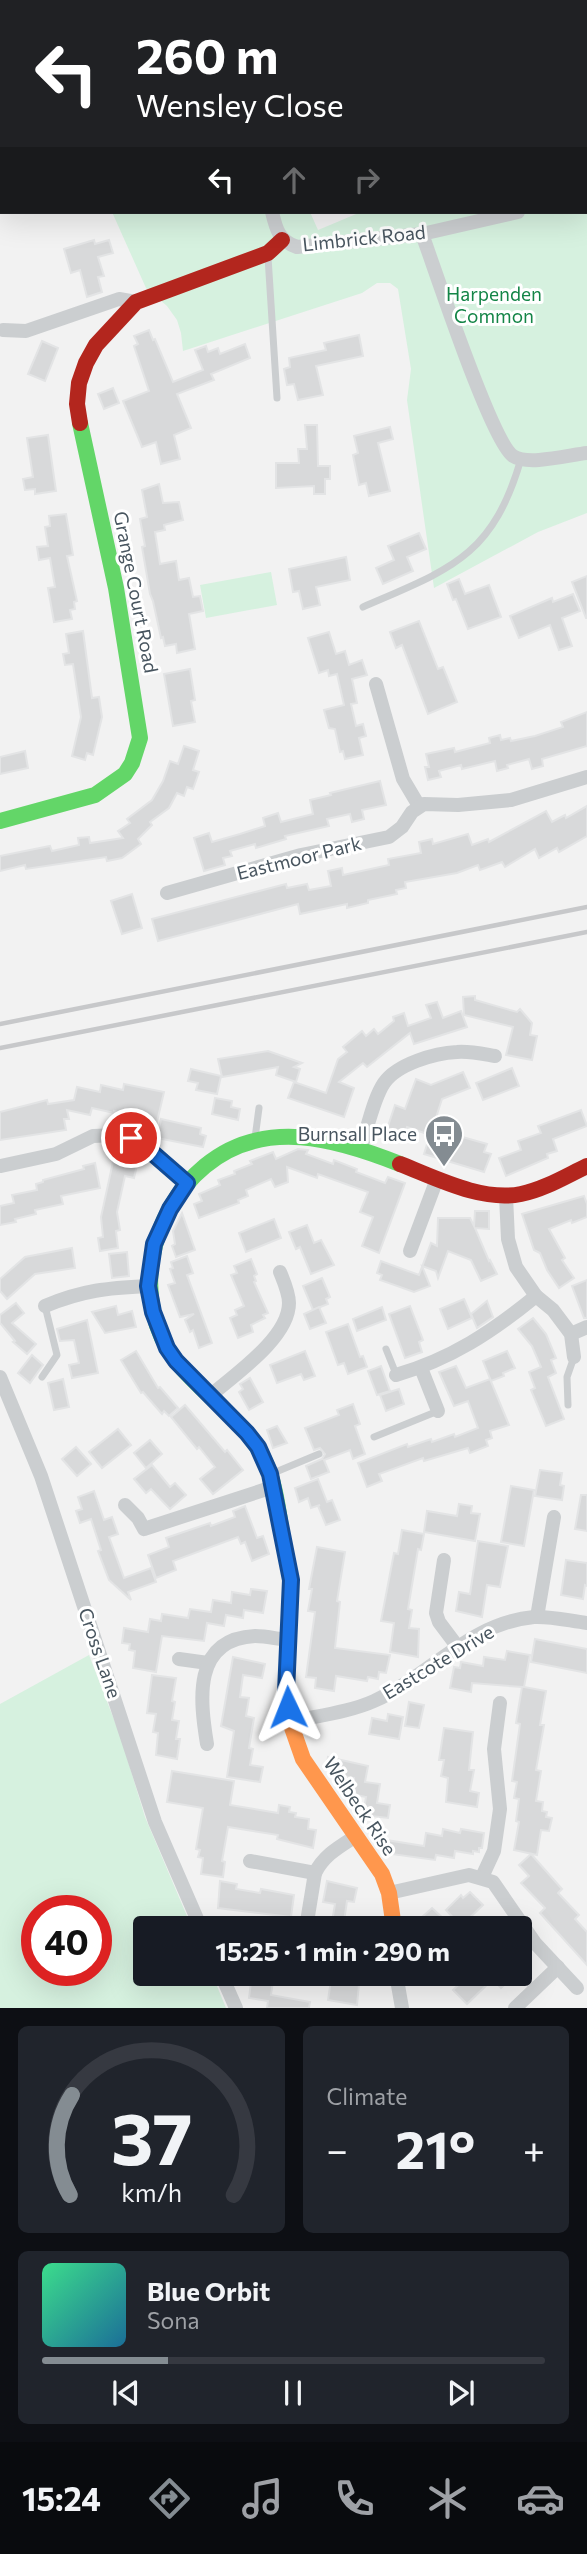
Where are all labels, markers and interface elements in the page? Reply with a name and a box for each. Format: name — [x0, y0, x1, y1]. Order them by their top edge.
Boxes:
text: 260 m — [136, 24, 278, 84]
icon: left — [21, 28, 112, 119]
text: Wensley Close — [136, 84, 344, 124]
icon: left — [202, 161, 240, 199]
icon: ahead — [275, 161, 313, 199]
icon: right — [348, 161, 386, 199]
street label: Limbrick Road — [301, 220, 427, 255]
park label: Harpenden Common — [446, 282, 542, 327]
street label: Grange Court Road — [110, 509, 163, 675]
street label: Eastmoor Park — [234, 831, 364, 884]
pin — [101, 1108, 161, 1168]
bus stop icon: Burnsall Place — [423, 1113, 465, 1168]
icon: arrive — [112, 1119, 150, 1157]
place label: Burnsall Place — [298, 1122, 417, 1145]
street label: Cross Lane — [74, 1605, 127, 1701]
street label: Eastcote Drive — [378, 1619, 497, 1704]
position arrow — [251, 1670, 325, 1744]
street label: Welbeck Rise — [319, 1752, 402, 1859]
speed limit sign: 40 — [21, 1895, 112, 1986]
text: 15:25 · 1 min · 290 m — [215, 1935, 450, 1966]
text: Climate — [327, 2082, 408, 2110]
text: 37 — [110, 2092, 192, 2181]
text: 21° — [396, 2116, 475, 2180]
text: − — [327, 2125, 348, 2172]
text: + — [523, 2125, 545, 2172]
text: km/h — [121, 2177, 182, 2207]
text: Blue Orbit — [147, 2275, 270, 2306]
text: Sona — [147, 2306, 199, 2334]
icon: previous — [107, 2374, 145, 2412]
icon: pause — [274, 2374, 312, 2412]
icon: next — [442, 2374, 480, 2412]
icon: directions — [145, 2474, 194, 2523]
icon: music — [238, 2474, 287, 2523]
icon: phone — [330, 2474, 379, 2523]
icon: climate — [423, 2474, 472, 2523]
icon: car — [516, 2474, 565, 2523]
text: 15:24 — [22, 2478, 101, 2518]

